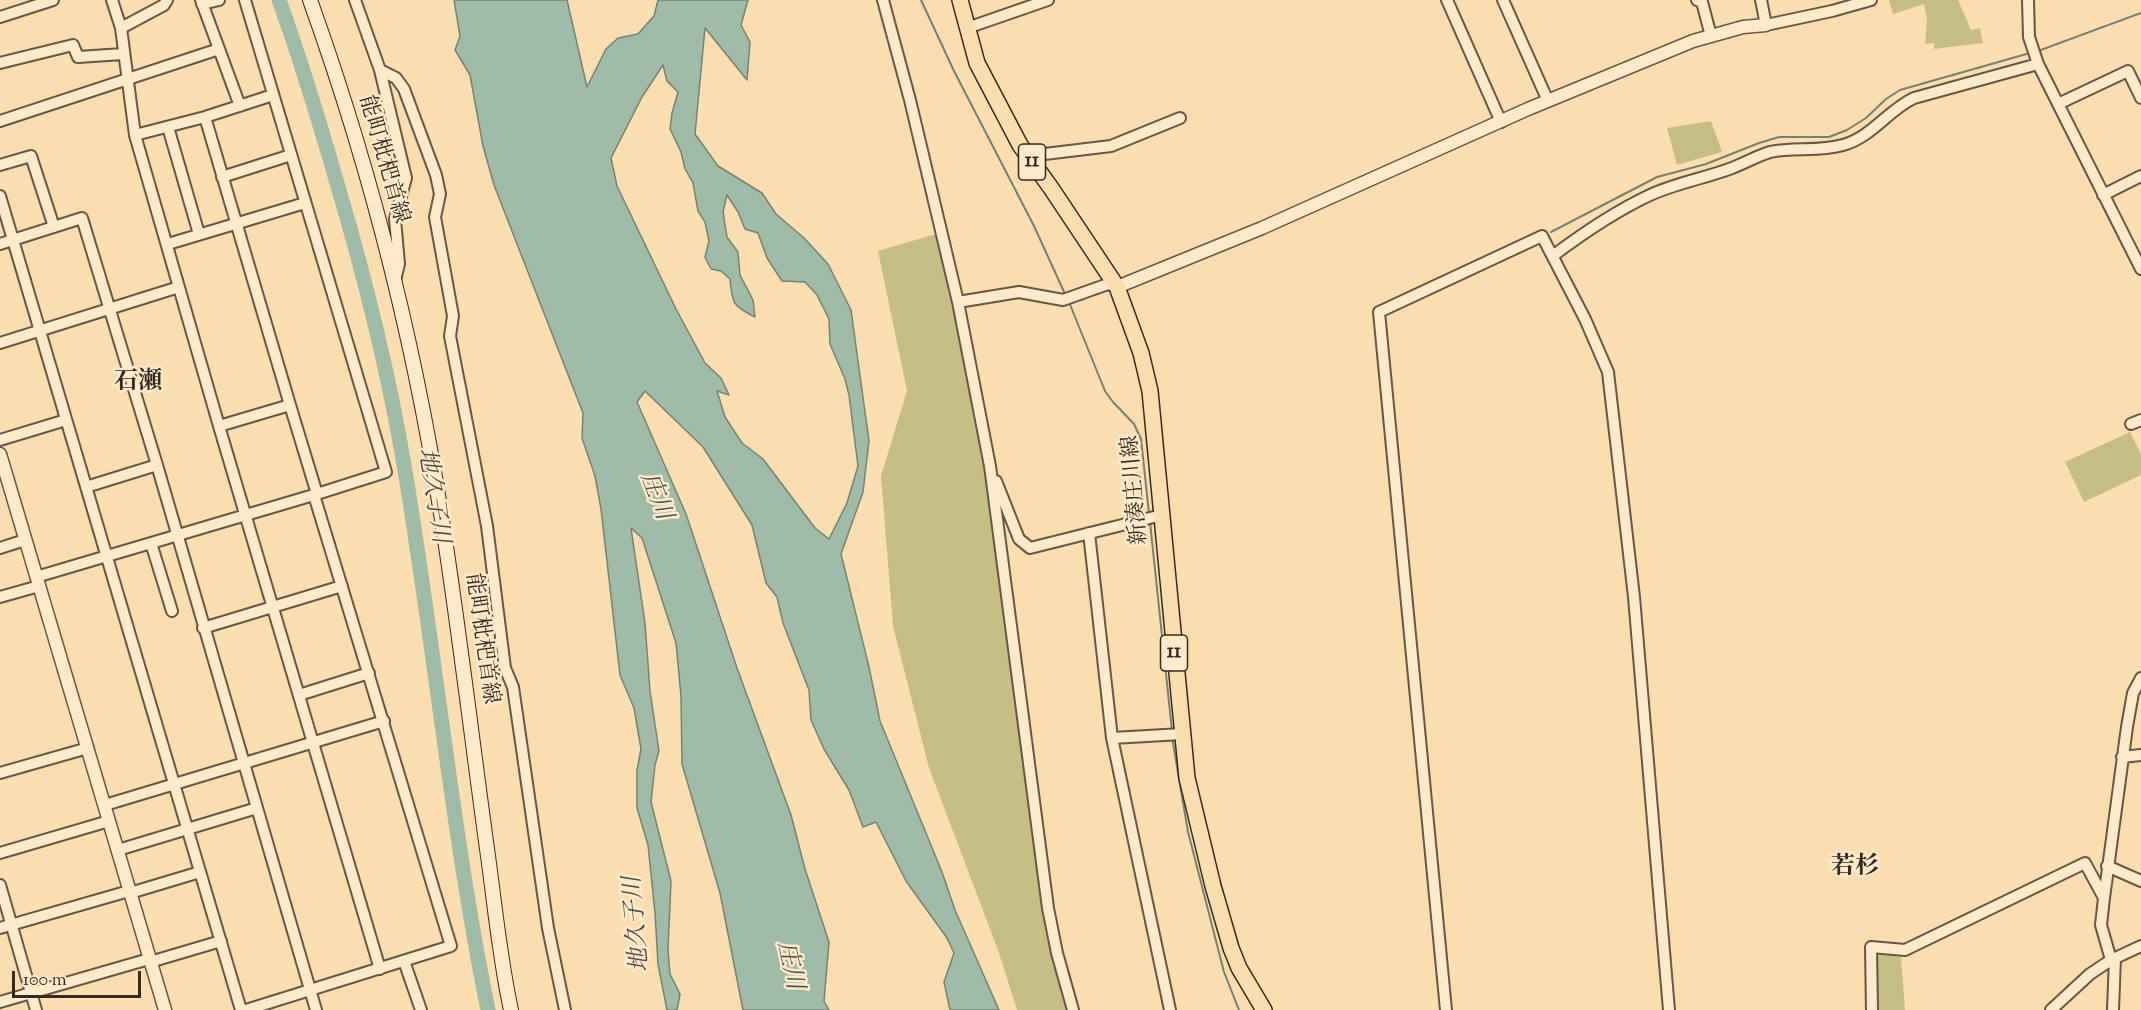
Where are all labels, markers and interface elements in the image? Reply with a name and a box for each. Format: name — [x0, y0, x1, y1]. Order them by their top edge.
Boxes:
street label: 能町枇杷首線 — [351, 93, 413, 227]
road number: 11 — [1018, 144, 1046, 180]
district label: 石瀬 — [114, 370, 162, 398]
street label: 新湊庄川線 — [1119, 434, 1155, 546]
water label: 地久子川 — [409, 446, 453, 546]
water label: 庄川 — [632, 469, 676, 525]
street label: 能町枇杷首線 — [458, 572, 502, 706]
road number: 11 — [1160, 635, 1188, 671]
district label: 若杉 — [1831, 855, 1879, 883]
water label: 地久子川 — [620, 875, 658, 973]
water label: 庄川 — [769, 940, 807, 992]
scale bar — [15, 959, 144, 997]
text: 100 m — [23, 968, 67, 994]

